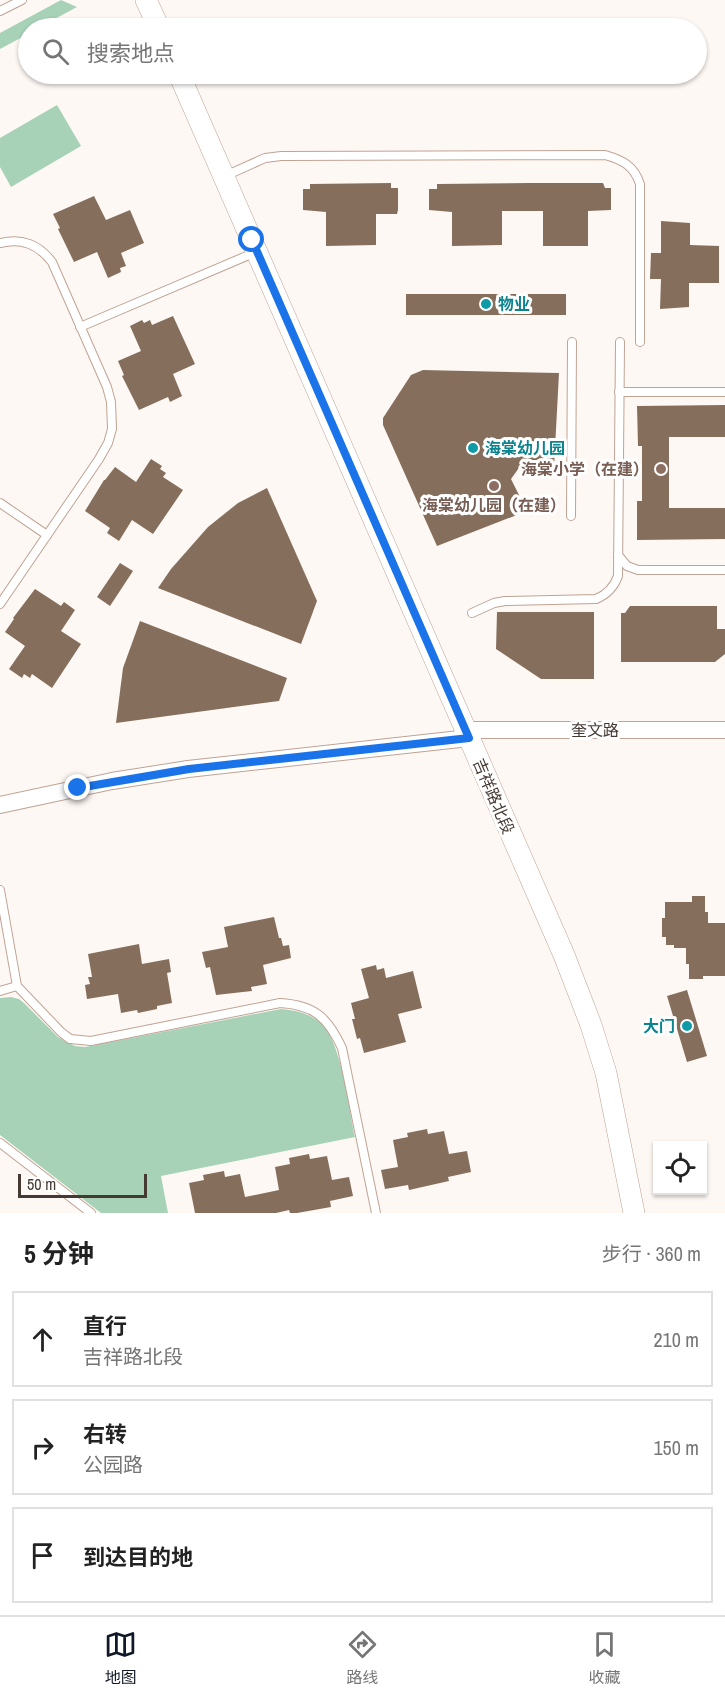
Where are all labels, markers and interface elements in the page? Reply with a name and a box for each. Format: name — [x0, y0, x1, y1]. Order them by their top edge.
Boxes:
search box — [18, 18, 707, 84]
icon: search — [39, 35, 72, 68]
text: 搜索地点 — [87, 38, 175, 68]
route start — [238, 226, 264, 252]
place label: 物业 — [498, 293, 530, 315]
marker: 物业 — [479, 297, 493, 311]
place label: 海棠幼儿园 — [485, 437, 565, 459]
marker: 海棠幼儿园 — [466, 441, 480, 455]
place label: 海棠小学（在建） — [521, 458, 649, 480]
marker: 海棠小学（在建） — [654, 462, 668, 476]
marker: 海棠幼儿园（在建） — [487, 479, 501, 493]
place label: 海棠幼儿园（在建） — [422, 494, 566, 516]
street label: 奎文路 — [571, 719, 619, 741]
street label: 吉祥路北段 — [468, 755, 520, 837]
route end — [64, 774, 90, 800]
place label: 大门 — [643, 1015, 675, 1037]
marker: 大门 — [680, 1019, 694, 1033]
map controls — [653, 1141, 707, 1195]
button: locate — [653, 1141, 707, 1195]
scale bar — [18, 1171, 147, 1198]
text: 50 m — [27, 1173, 56, 1195]
text: 5 分钟 — [24, 1236, 94, 1271]
text: 步行 · 360 m — [602, 1240, 701, 1267]
text: 直行 — [83, 1311, 127, 1341]
icon: ahead — [26, 1323, 59, 1356]
text: 210 m — [653, 1326, 699, 1353]
text: 吉祥路北段 — [83, 1343, 183, 1370]
text: 右转 — [83, 1419, 127, 1449]
icon: right — [26, 1431, 59, 1464]
text: 150 m — [653, 1434, 699, 1461]
text: 公园路 — [83, 1451, 143, 1478]
icon: arrive — [26, 1539, 59, 1572]
text: 到达目的地 — [83, 1542, 193, 1572]
tab: 地图 — [104, 1628, 137, 1688]
tab: 路线 — [346, 1628, 379, 1688]
tab: 收藏 — [588, 1628, 621, 1688]

